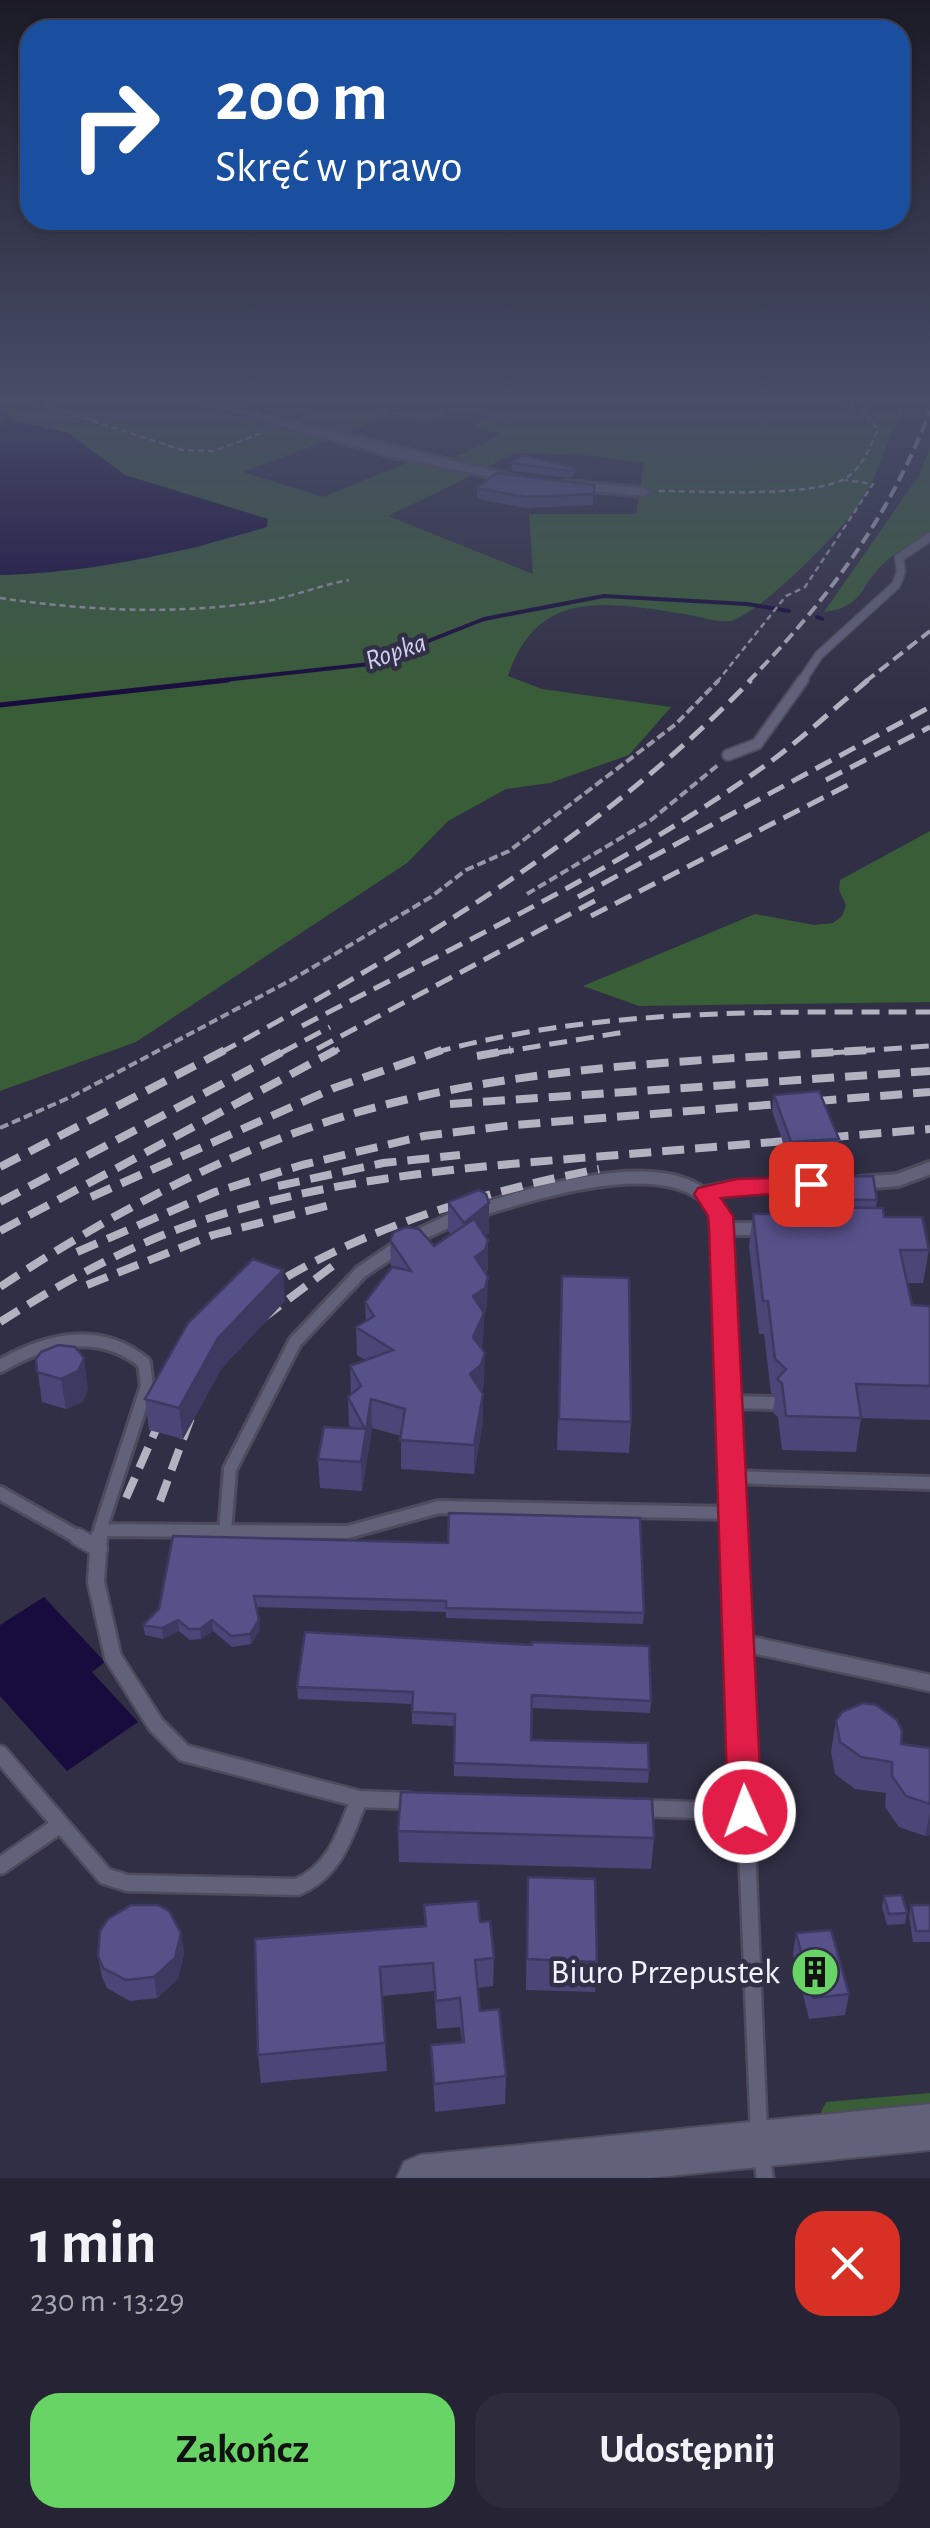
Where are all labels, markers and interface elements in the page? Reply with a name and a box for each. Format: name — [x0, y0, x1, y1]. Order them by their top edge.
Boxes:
icon: right — [50, 60, 180, 190]
text: 200 m — [215, 63, 388, 133]
text: Skręć w prawo — [215, 145, 463, 190]
water label: Ropka — [362, 629, 430, 675]
pin — [769, 1142, 854, 1227]
icon: arrive — [784, 1157, 839, 1212]
position arrow — [693, 1760, 797, 1864]
building icon: Biuro Przepustek — [789, 1946, 841, 1998]
place label: Biuro Przepustek — [551, 1955, 780, 1990]
button: close — [795, 2211, 900, 2316]
text: 1 min — [30, 2214, 156, 2274]
text: 230 m · 13:29 — [30, 2285, 185, 2317]
button: Zakończ — [30, 2393, 455, 2508]
button: Udostępnij — [475, 2393, 900, 2508]

